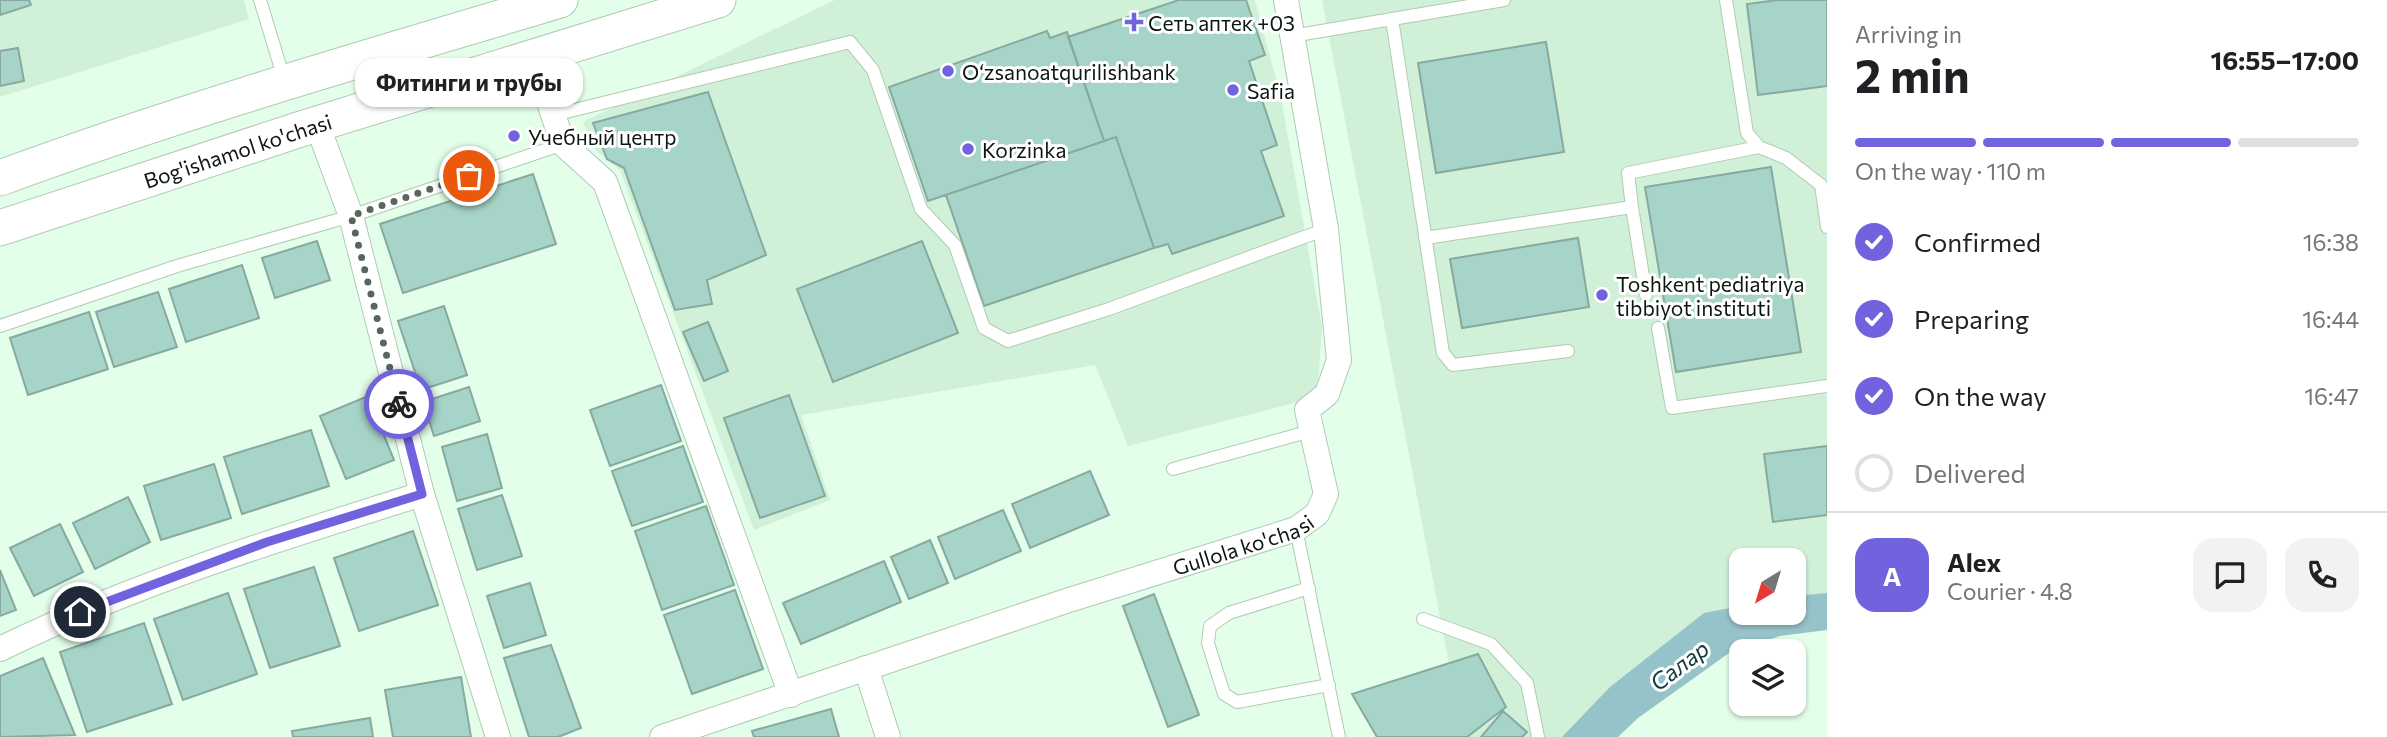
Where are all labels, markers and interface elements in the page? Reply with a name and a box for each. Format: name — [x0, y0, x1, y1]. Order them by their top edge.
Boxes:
place label: Сеть аптек +03 — [1148, 10, 1295, 35]
marker: Сеть аптек +03 — [1126, 14, 1142, 30]
text: Arriving in — [1855, 20, 1962, 48]
text: 16:55–17:00 — [2211, 44, 2359, 75]
text: 2 min — [1855, 46, 1970, 102]
callout: Фитинги и трубы — [355, 57, 583, 106]
place label: Oʻzsanoatqurilishbank — [962, 59, 1176, 84]
marker: Oʻzsanoatqurilishbank — [940, 63, 956, 79]
text: Фитинги и трубы — [376, 68, 562, 96]
place label: Safia — [1247, 78, 1295, 103]
marker: Safia — [1225, 82, 1241, 98]
street label: Bog'ishamol ko'chasi — [140, 108, 335, 192]
place label: Учебный центр — [528, 124, 677, 149]
marker: Учебный центр — [506, 128, 522, 144]
place label: Korzinka — [982, 137, 1067, 162]
marker: Korzinka — [960, 141, 976, 157]
pin — [439, 146, 499, 206]
icon: bag — [450, 157, 488, 195]
text: On the way · 110 m — [1855, 157, 2046, 185]
icon: check — [1855, 223, 1893, 261]
text: Confirmed — [1914, 226, 2041, 257]
text: 16:38 — [2303, 228, 2359, 256]
place label: Toshkent pediatriya tibbiyot instituti — [1616, 271, 1804, 320]
marker: Toshkent pediatriya tibbiyot instituti — [1594, 287, 1610, 303]
icon: check — [1855, 300, 1893, 338]
text: Preparing — [1914, 303, 2029, 334]
text: 16:44 — [2302, 305, 2359, 333]
courier — [364, 369, 434, 439]
icon: check — [1855, 377, 1893, 415]
text: On the way — [1914, 380, 2047, 411]
text: 16:47 — [2304, 382, 2359, 410]
icon: bike — [380, 385, 418, 423]
text: Delivered — [1914, 457, 2025, 488]
street label: Gullola ko'chasi — [1169, 508, 1318, 579]
button: chat — [2193, 538, 2267, 612]
button: phone — [2285, 538, 2359, 612]
text: Alex — [1947, 546, 2001, 577]
north arrow — [1729, 548, 1806, 625]
map controls — [1729, 548, 1806, 716]
text: A — [1883, 560, 1901, 591]
text: Courier · 4.8 — [1947, 577, 2073, 605]
pin — [50, 582, 110, 642]
icon: home — [61, 593, 99, 631]
water label: Салар — [1644, 634, 1714, 696]
button: layers — [1729, 639, 1806, 716]

